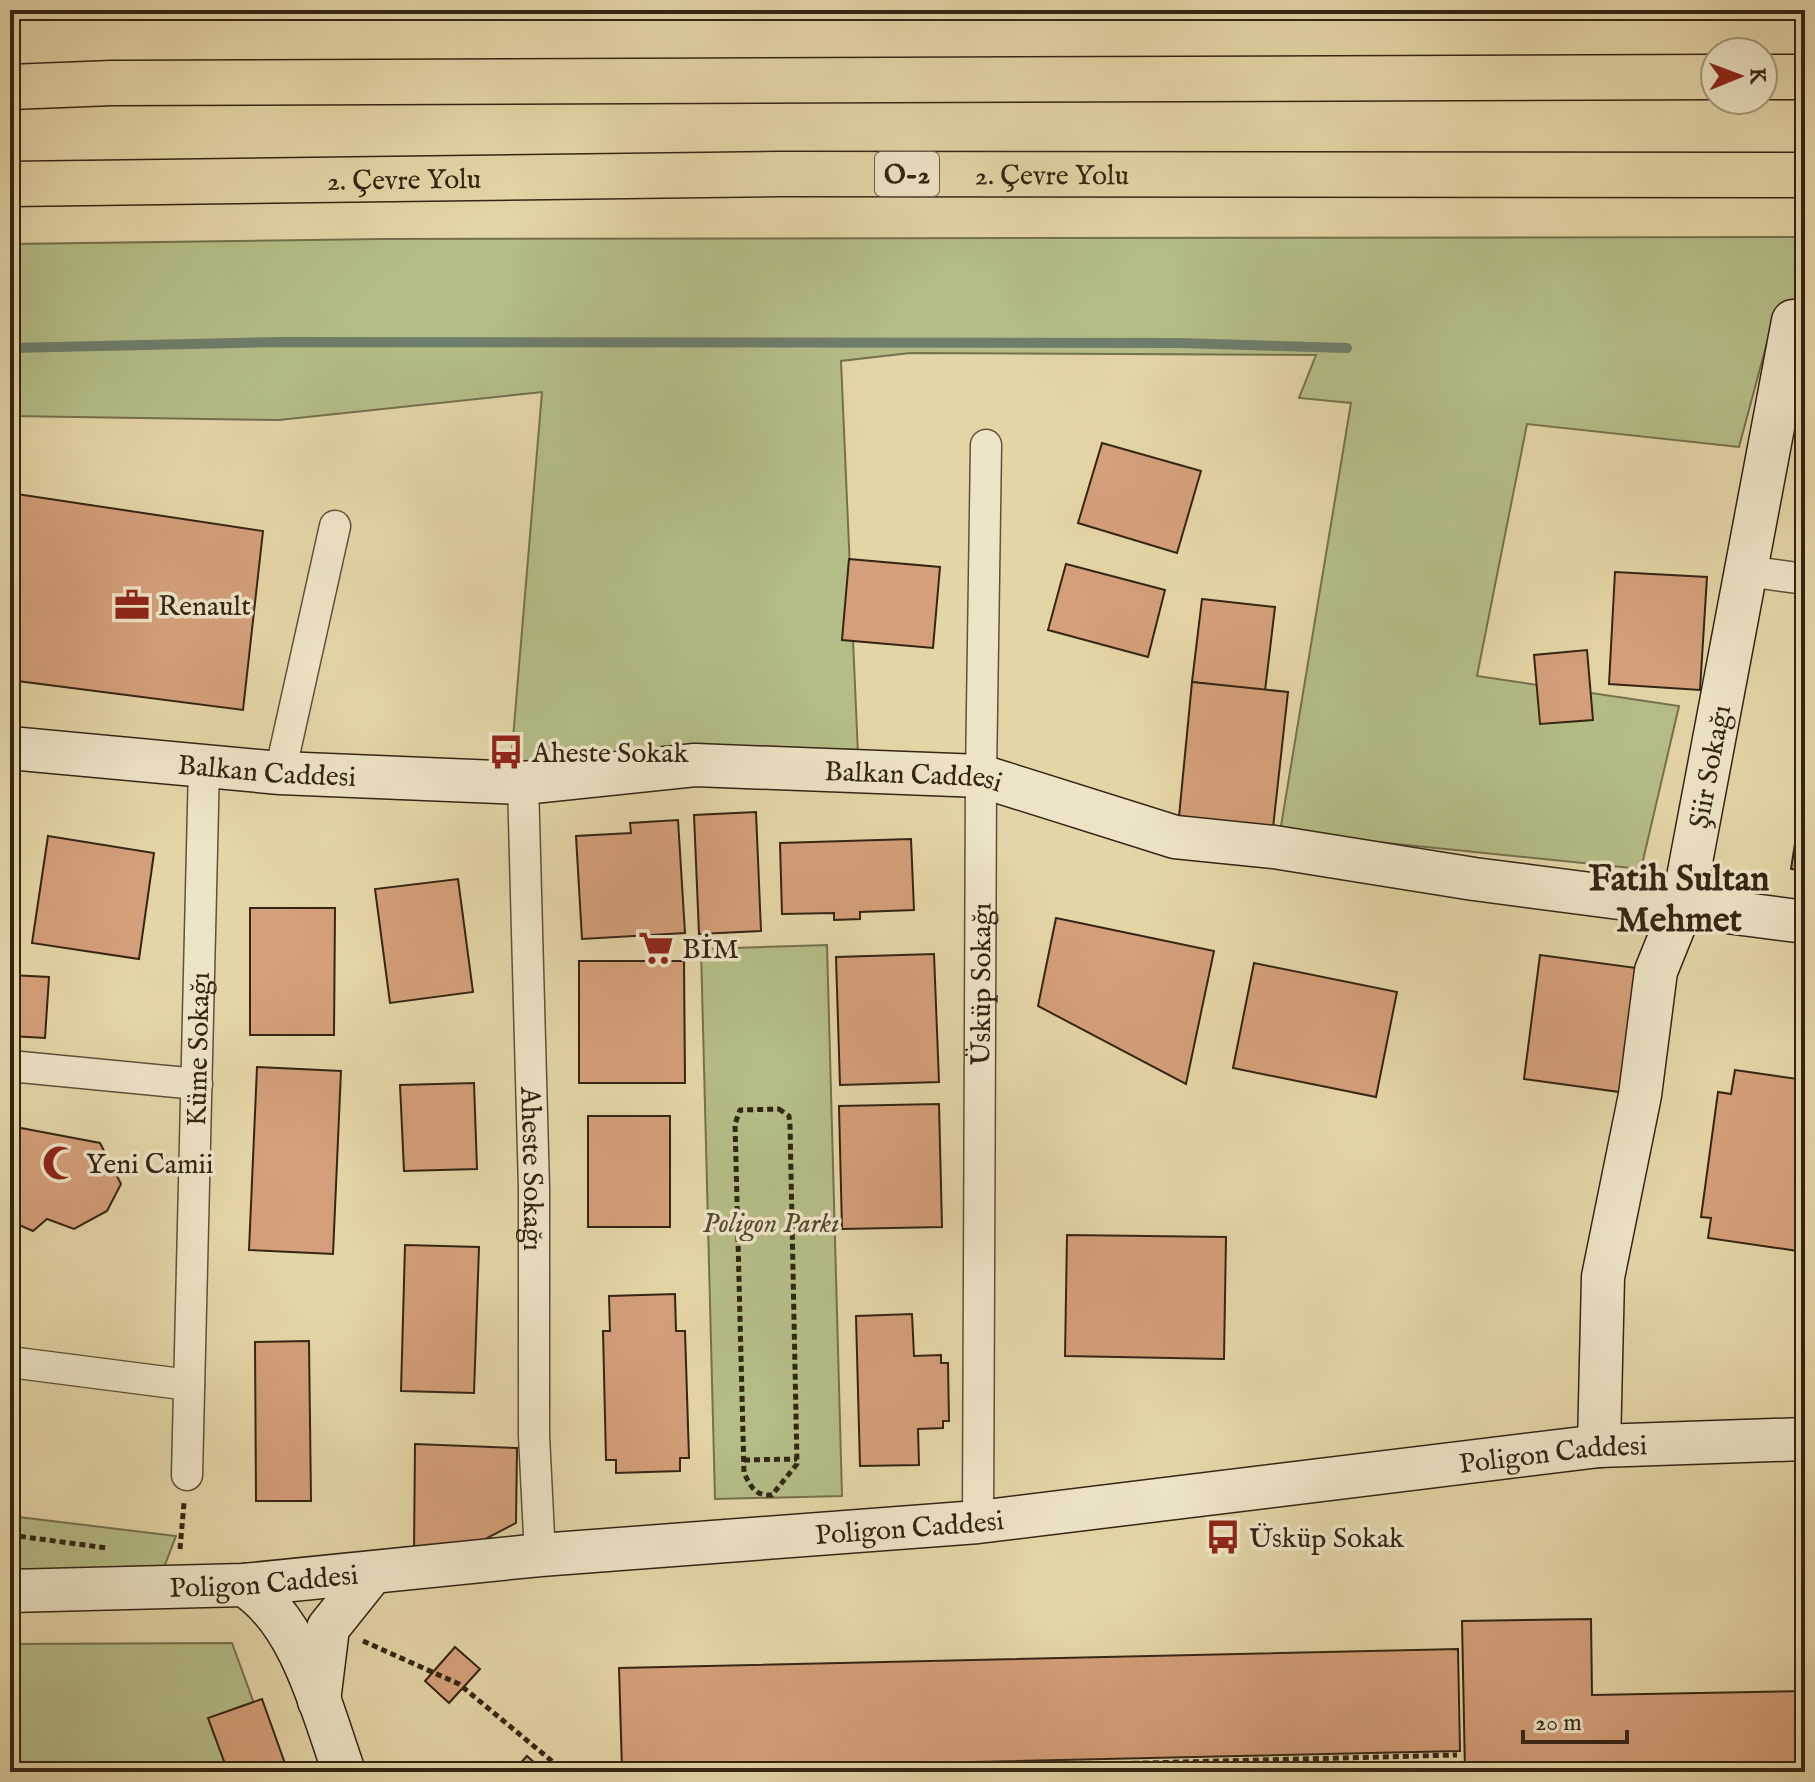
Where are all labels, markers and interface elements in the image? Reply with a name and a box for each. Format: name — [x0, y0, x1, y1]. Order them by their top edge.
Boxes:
north arrow — [1699, 36, 1779, 116]
text: K — [1743, 67, 1771, 85]
road number: O-2 — [875, 152, 939, 196]
street label: 2. Çevre Yolu — [975, 159, 1129, 194]
street label: 2. Çevre Yolu — [327, 163, 481, 200]
office icon: Renault — [113, 586, 151, 624]
place label: Renault — [158, 590, 251, 625]
street label: Şiir Sokağı — [1683, 702, 1740, 832]
bus stop icon: Aheste Sokak — [487, 733, 525, 771]
place label: Aheste Sokak — [531, 737, 689, 772]
street label: Balkan Caddesi — [176, 749, 357, 796]
street label: Balkan Caddesi — [824, 755, 1006, 802]
district label: Fatih Sultan Mehmet — [1589, 857, 1769, 944]
street label: Üsküp Sokağı — [965, 903, 1000, 1066]
supermarket icon: BİM — [637, 929, 675, 967]
place label: BİM — [682, 933, 739, 968]
street label: Küme Sokağı — [180, 972, 219, 1127]
street label: Aheste Sokağı — [511, 1085, 549, 1251]
mosque icon: Yeni Camii — [41, 1144, 79, 1182]
place label: Yeni Camii — [86, 1148, 214, 1183]
park label: Poligon Parkı — [703, 1207, 839, 1242]
street label: Poligon Caddesi — [1457, 1429, 1648, 1483]
street label: Poligon Caddesi — [814, 1504, 1006, 1554]
bus stop icon: Üsküp Sokak — [1204, 1518, 1242, 1556]
place label: Üsküp Sokak — [1249, 1522, 1405, 1557]
street label: Poligon Caddesi — [169, 1559, 360, 1607]
scale bar — [1523, 1694, 1627, 1744]
text: 20 m — [1535, 1708, 1582, 1739]

